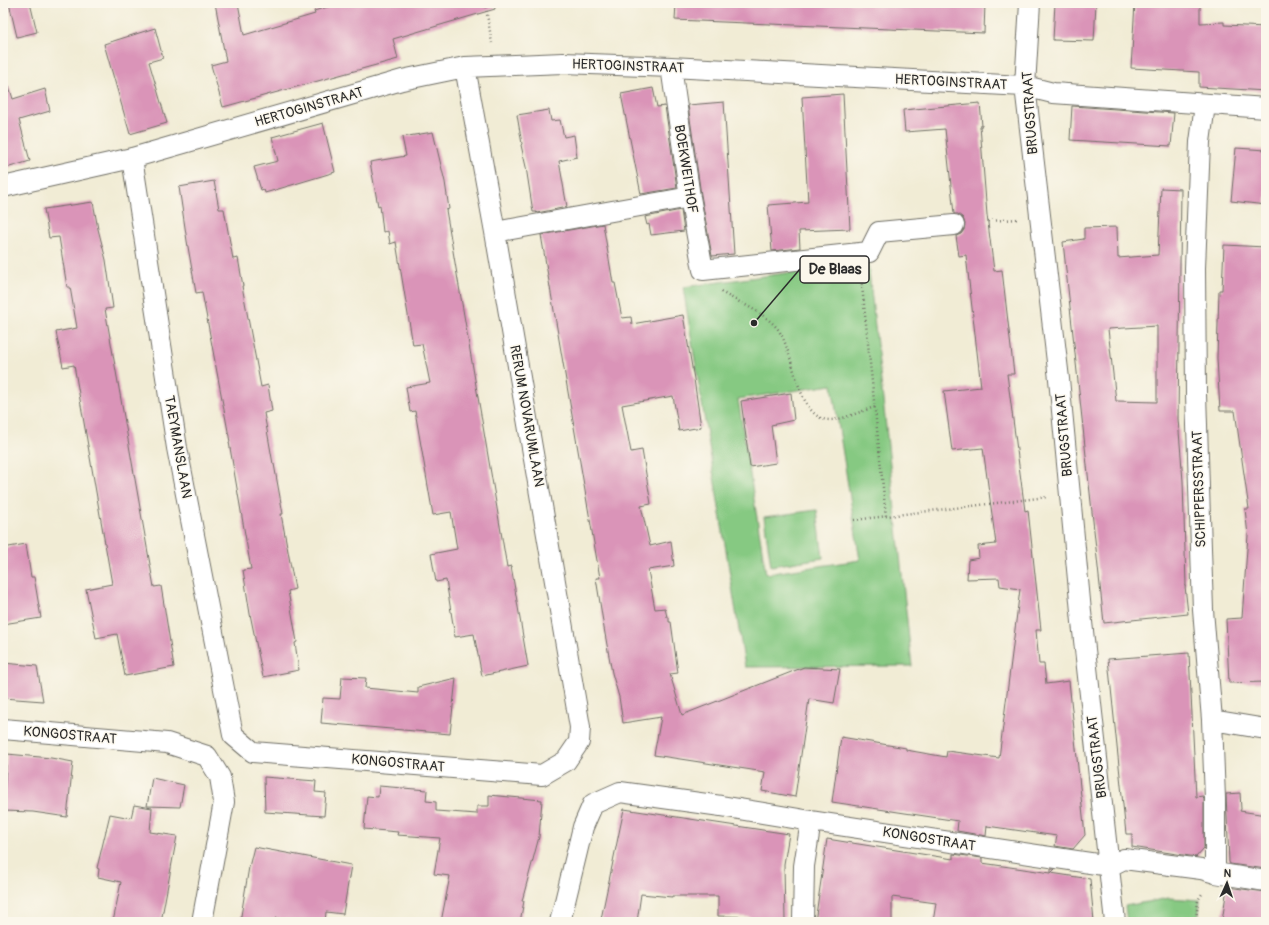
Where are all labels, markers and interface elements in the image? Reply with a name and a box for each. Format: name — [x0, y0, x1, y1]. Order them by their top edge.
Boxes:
street label: HERTOGINSTRAAT — [572, 56, 685, 76]
street label: HERTOGINSTRAAT — [894, 71, 1008, 93]
street label: BRUGSTRAAT — [1019, 71, 1041, 155]
street label: HERTOGINSTRAAT — [253, 83, 366, 131]
street label: BOEKWEITHOF — [671, 123, 701, 215]
callout: De Blaas — [800, 256, 869, 283]
text: De Blaas — [809, 260, 862, 279]
street label: RERUM NOVARUMLAAN — [506, 344, 548, 488]
street label: BRUGSTRAAT — [1052, 392, 1076, 477]
street label: TAEYMANSLAAN — [161, 394, 195, 500]
street label: SCHIPPERSSTRAAT — [1188, 430, 1210, 548]
street label: BRUGSTRAAT — [1083, 714, 1111, 799]
street label: KONGOSTRAAT — [23, 722, 118, 748]
street label: KONGOSTRAAT — [351, 750, 446, 776]
street label: KONGOSTRAAT — [881, 823, 977, 855]
north arrow — [1207, 863, 1247, 903]
text: N — [1223, 867, 1232, 880]

